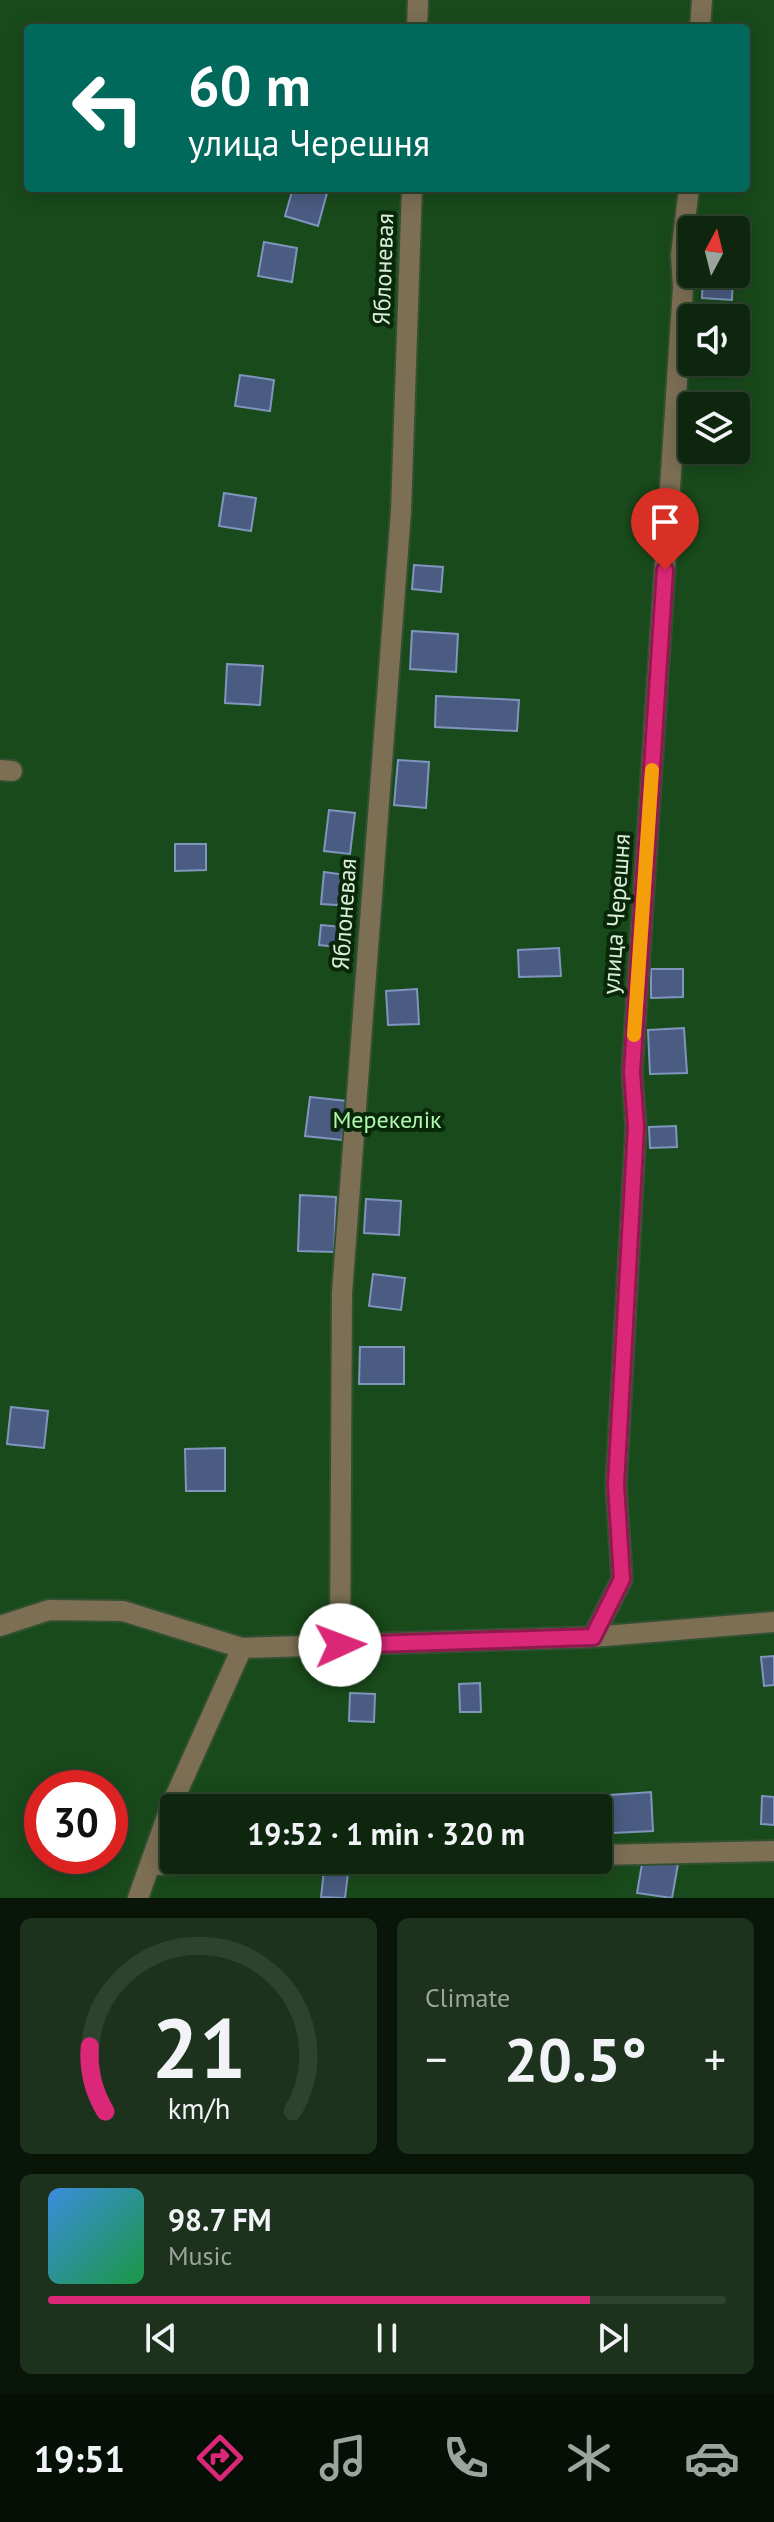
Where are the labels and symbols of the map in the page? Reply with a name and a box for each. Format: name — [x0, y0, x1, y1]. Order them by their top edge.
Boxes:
street label: Яблоневая — [366, 213, 400, 325]
north arrow — [678, 216, 750, 288]
pin — [631, 488, 699, 570]
street label: улица Черешня — [595, 832, 637, 996]
street label: Яблоневая — [325, 857, 363, 971]
park label: Мерекелік — [332, 1104, 442, 1135]
position arrow — [298, 1603, 382, 1687]
speed limit sign: 30 — [24, 1770, 128, 1874]

